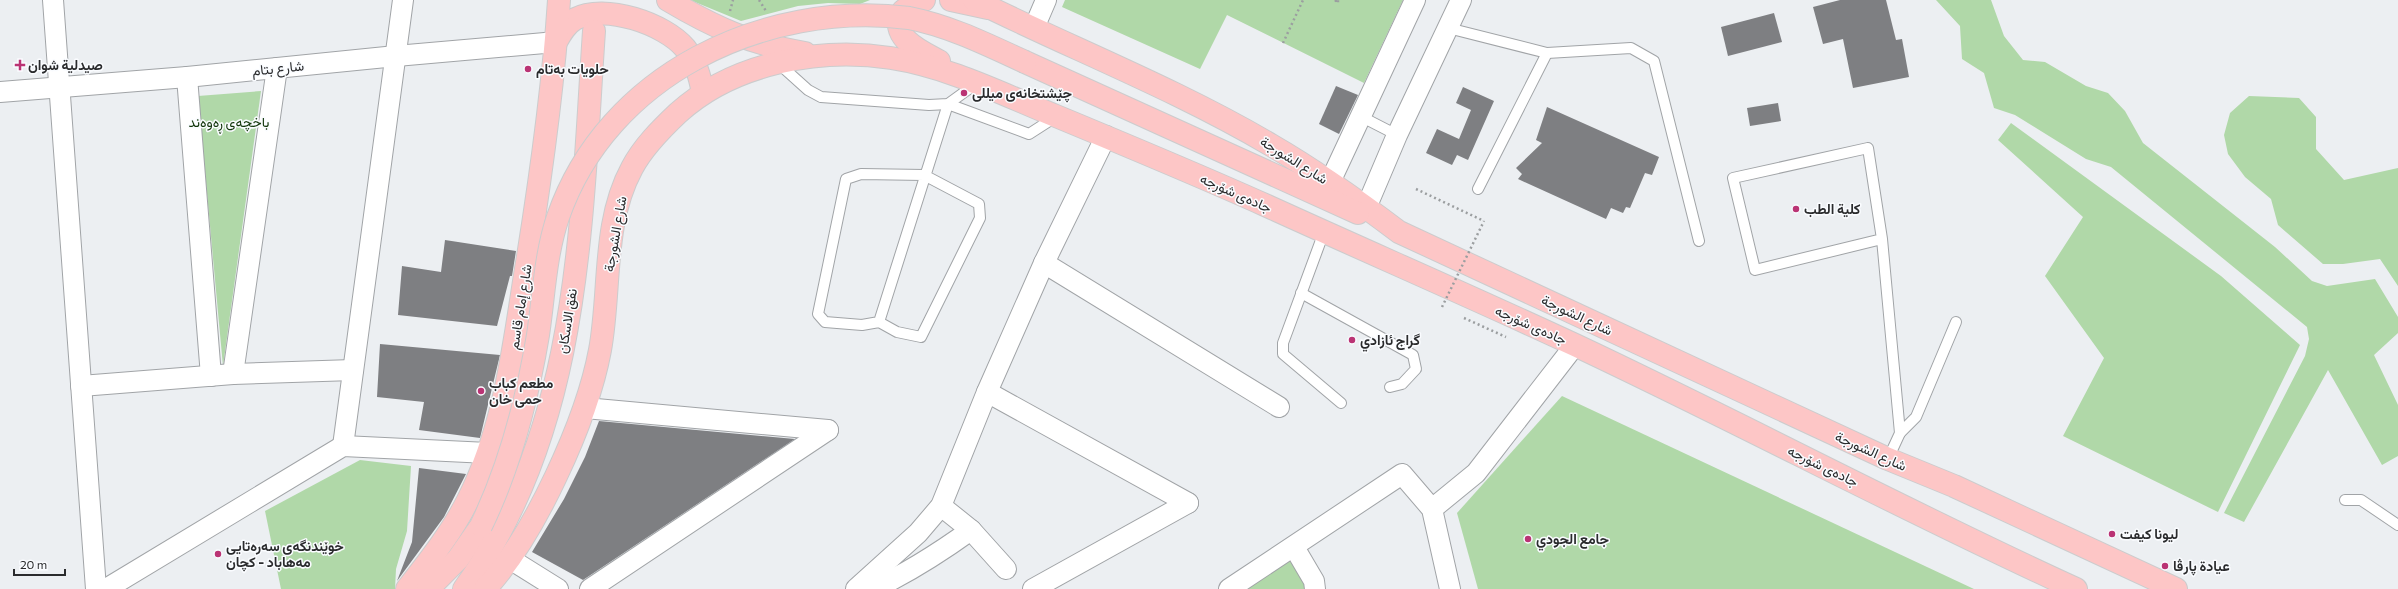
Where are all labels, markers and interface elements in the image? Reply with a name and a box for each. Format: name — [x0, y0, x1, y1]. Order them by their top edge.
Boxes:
place label: صيدلية شوان — [28, 56, 103, 74]
street label: شارع بتام — [251, 56, 305, 82]
marker: صيدلية شوان — [15, 60, 25, 70]
place label: حلویات بەتام — [536, 60, 609, 78]
marker: حلویات بەتام — [523, 64, 533, 74]
place label: چێشتخانەی میللی — [972, 84, 1072, 103]
marker: چێشتخانەی میللی — [959, 88, 969, 98]
park label: باخچەی ڕەوەند — [189, 113, 269, 134]
street label: شارع الشورجة — [1256, 132, 1331, 190]
street label: جادەی شۆرجە — [1197, 169, 1275, 217]
street label: شارع الشورجة — [599, 195, 632, 274]
place label: كلية الطب — [1804, 200, 1860, 218]
marker: كلية الطب — [1791, 204, 1801, 214]
street label: شارع إمام قاسم — [504, 263, 538, 351]
street label: نفق الاسكان — [553, 287, 581, 355]
street label: شارع الشورجة — [1538, 291, 1615, 341]
street label: جادەی شۆرجە — [1492, 301, 1570, 349]
place label: گراج ئازادي — [1360, 331, 1420, 352]
marker: گراج ئازادي — [1347, 335, 1357, 345]
place label: مطعم كباب حمى خان — [489, 374, 554, 408]
marker: مطعم كباب حمى خان — [476, 386, 486, 396]
street label: شارع الشورجة — [1832, 427, 1910, 477]
street label: جادەی شۆرجە — [1785, 441, 1861, 491]
place label: ليونا كيفت — [2120, 525, 2179, 543]
marker: ليونا كيفت — [2107, 529, 2117, 539]
place label: جامع الجودي — [1536, 530, 1609, 551]
marker: جامع الجودي — [1523, 534, 1533, 544]
place label: خوێندنگەی سەرەتایی مەهاباد - کچان — [226, 537, 344, 572]
marker: خوێندنگەی سەرەتایی مەهاباد - کچان — [213, 549, 223, 559]
scale bar — [14, 551, 65, 577]
text: 20 m — [20, 557, 47, 571]
place label: عيادة پارڤا — [2173, 557, 2230, 576]
marker: عيادة پارڤا — [2160, 561, 2170, 571]

